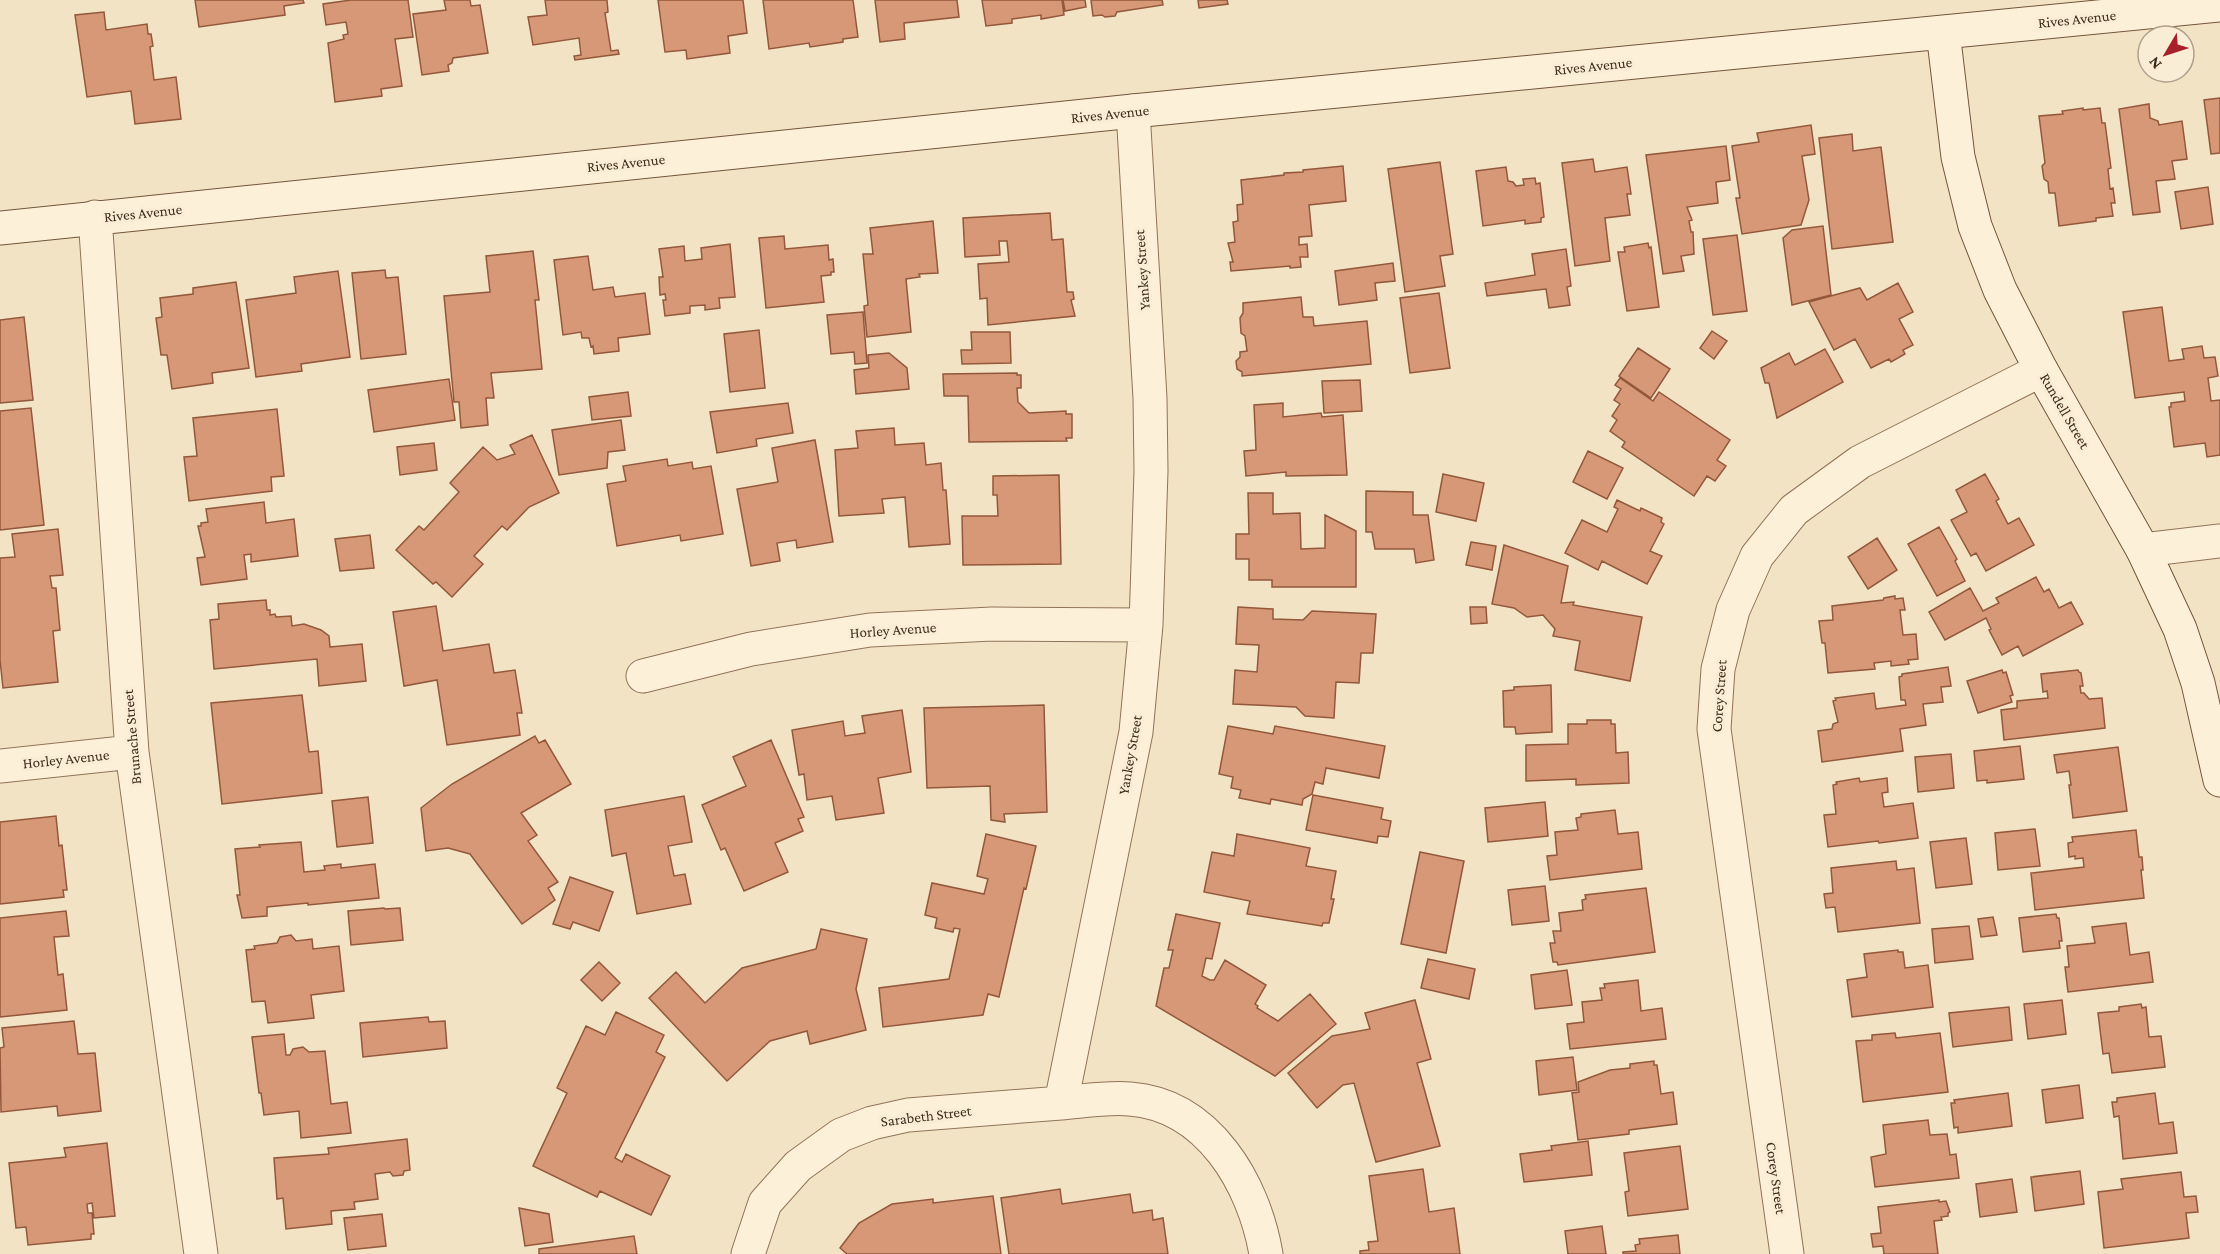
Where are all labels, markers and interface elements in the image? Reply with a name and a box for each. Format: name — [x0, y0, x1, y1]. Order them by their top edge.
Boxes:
street label: Rives Avenue — [2037, 7, 2117, 31]
north arrow — [2136, 24, 2196, 84]
text: N — [2145, 53, 2165, 73]
street label: Rives Avenue — [1553, 54, 1633, 78]
street label: Rives Avenue — [1070, 102, 1150, 126]
street label: Rives Avenue — [586, 151, 666, 175]
street label: Rives Avenue — [103, 201, 183, 225]
street label: Yankey Street — [1131, 228, 1154, 311]
street label: Rundell Street — [2037, 370, 2094, 452]
street label: Horley Avenue — [849, 619, 937, 642]
street label: Corey Street — [1708, 658, 1731, 733]
street label: Brunache Street — [120, 688, 144, 785]
street label: Yankey Street — [1115, 713, 1146, 796]
street label: Horley Avenue — [22, 746, 111, 772]
street label: Sarabeth Street — [880, 1102, 973, 1129]
street label: Corey Street — [1762, 1141, 1789, 1216]

